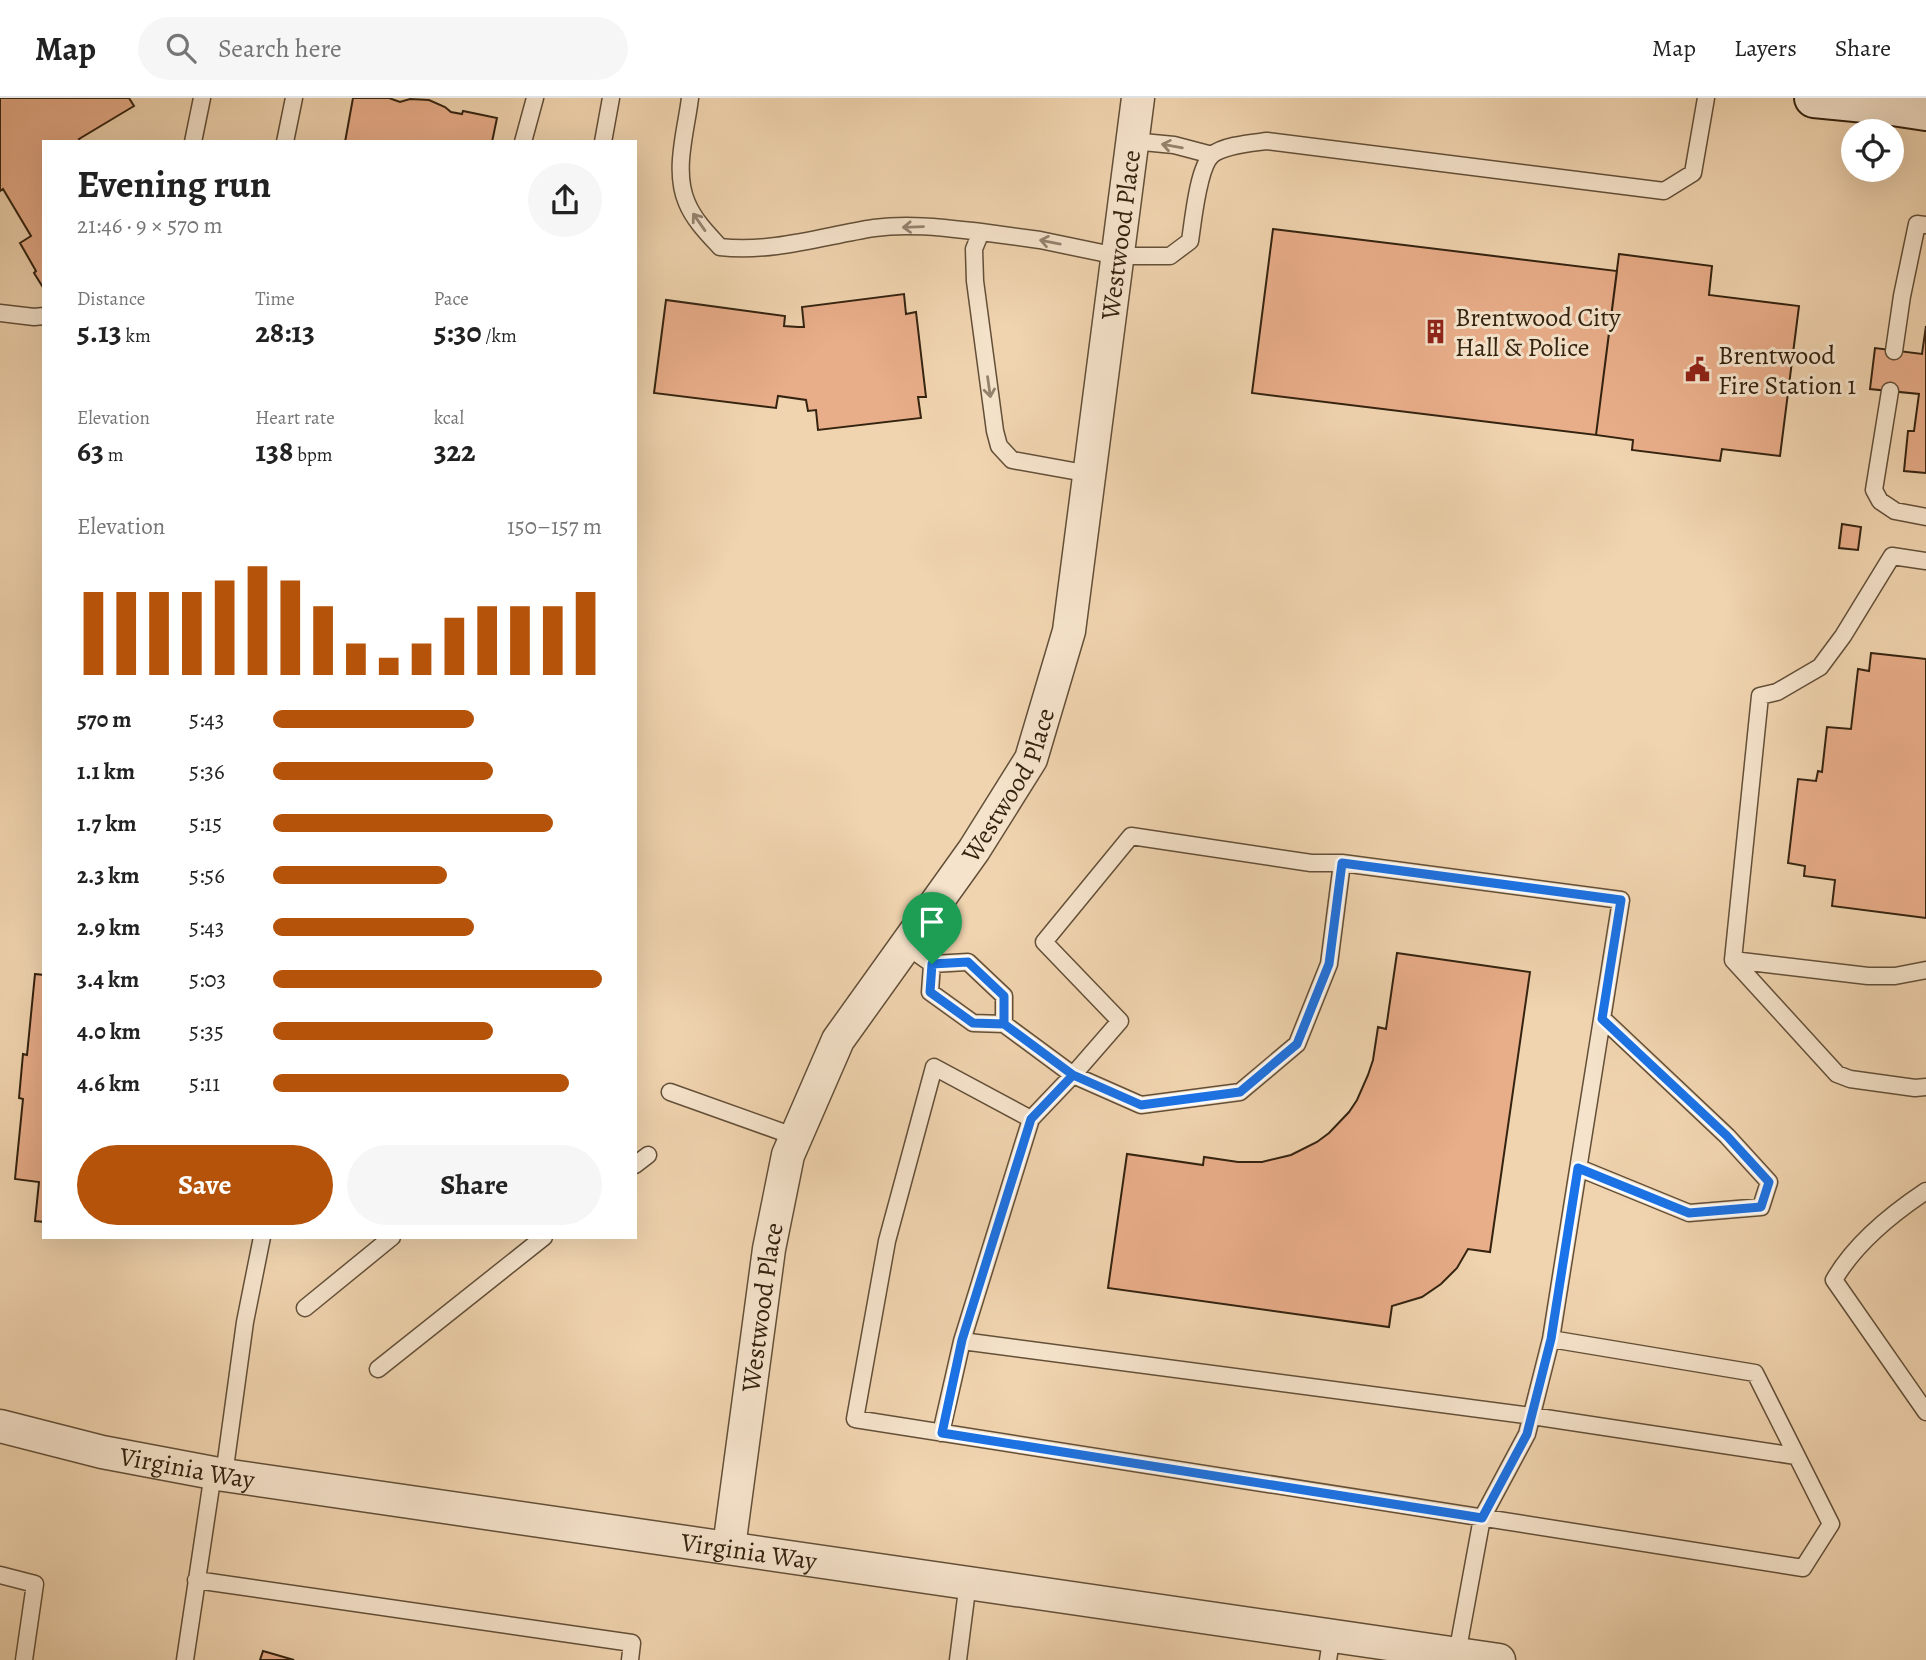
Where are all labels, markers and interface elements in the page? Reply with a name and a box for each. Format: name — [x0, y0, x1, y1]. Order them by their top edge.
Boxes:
search box — [138, 17, 628, 80]
text: Map — [35, 26, 96, 71]
icon: search — [162, 29, 200, 67]
text: Search here — [218, 31, 342, 66]
text: Map — [1652, 32, 1696, 64]
text: Layers — [1734, 32, 1797, 64]
text: Share — [1835, 32, 1891, 64]
map controls — [1841, 119, 1904, 182]
button: locate — [1841, 119, 1904, 182]
one-way arrow — [1161, 139, 1184, 152]
street label: Westwood Place — [1092, 148, 1149, 323]
text: Evening run — [77, 158, 271, 210]
button: share — [528, 163, 602, 237]
text: 21:46 · 9 × 570 m — [77, 210, 223, 241]
one-way arrow — [692, 213, 706, 232]
one-way arrow — [902, 220, 925, 234]
one-way arrow — [1039, 235, 1062, 249]
text: Distance — [77, 286, 145, 312]
text: Time — [255, 286, 295, 312]
text: Pace — [434, 286, 469, 312]
place label: Brentwood City Hall & Police — [1455, 300, 1621, 365]
text: 5.13 — [77, 312, 122, 352]
text: 28:13 — [255, 312, 315, 352]
text: 5:30 — [434, 312, 482, 352]
building icon: Brentwood City Hall & Police — [1421, 318, 1449, 346]
text: km — [122, 323, 151, 349]
text: /km — [482, 323, 517, 349]
place label: Brentwood Fire Station 1 — [1718, 338, 1856, 403]
public building icon: Brentwood Fire Station 1 — [1684, 356, 1712, 384]
one-way arrow — [983, 375, 996, 398]
text: Elevation — [77, 405, 150, 431]
text: Heart rate — [255, 405, 335, 431]
text: kcal — [434, 405, 464, 431]
text: 63 — [77, 431, 104, 471]
text: 138 — [255, 431, 293, 471]
text: 322 — [434, 431, 476, 471]
text: m — [104, 442, 124, 468]
text: bpm — [293, 442, 333, 468]
text: Elevation — [77, 511, 165, 542]
text: 150–157 m — [507, 511, 602, 542]
text: 570 m — [77, 704, 132, 735]
text: 5:43 — [189, 704, 224, 735]
street label: Westwood Place — [953, 704, 1063, 870]
text: 1.1 km — [77, 756, 135, 787]
text: 5:36 — [189, 756, 225, 787]
text: 1.7 km — [77, 808, 137, 839]
text: 5:15 — [189, 808, 222, 839]
text: 2.3 km — [77, 860, 140, 891]
text: 5:56 — [189, 860, 225, 891]
pin — [902, 892, 962, 964]
icon: arrive — [913, 903, 951, 941]
text: 2.9 km — [77, 912, 140, 943]
text: 5:43 — [189, 912, 224, 943]
text: 3.4 km — [77, 964, 139, 995]
text: 5:03 — [189, 964, 226, 995]
text: 4.0 km — [77, 1016, 141, 1047]
text: 5:35 — [189, 1016, 224, 1047]
text: 4.6 km — [77, 1068, 140, 1099]
text: 5:11 — [189, 1068, 220, 1099]
button: Save — [77, 1145, 333, 1225]
button: Share — [347, 1145, 602, 1225]
street label: Westwood Place — [732, 1219, 791, 1395]
street label: Virginia Way — [116, 1438, 258, 1497]
street label: Virginia Way — [678, 1524, 820, 1578]

